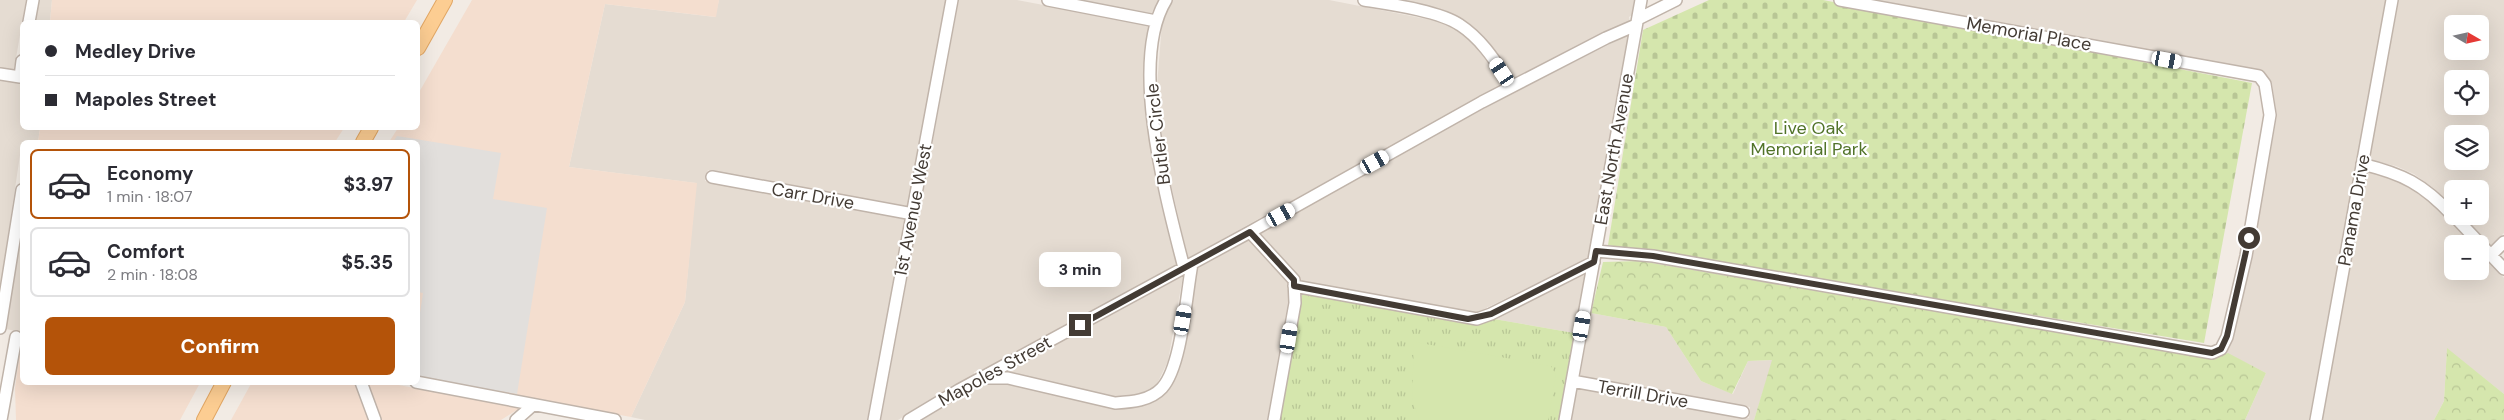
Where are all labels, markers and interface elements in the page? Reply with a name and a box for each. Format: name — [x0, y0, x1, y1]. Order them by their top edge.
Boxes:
street label: Memorial Place — [1965, 11, 2093, 57]
north arrow — [2444, 15, 2489, 60]
map controls — [2444, 15, 2489, 280]
text: Medley Drive — [75, 39, 196, 64]
car — [2150, 50, 2183, 70]
car — [1487, 55, 1516, 89]
button: locate — [2444, 70, 2489, 115]
street label: East North Avenue — [1589, 71, 1639, 227]
street label: Butler Circle — [1140, 82, 1176, 186]
text: Mapoles Street — [75, 87, 216, 112]
park label: Live Oak Memorial Park — [1750, 116, 1868, 161]
button: layers — [2444, 125, 2489, 170]
street label: 1st Avenue West — [888, 142, 938, 278]
car — [1358, 148, 1391, 176]
street label: Panama Drive — [2332, 152, 2376, 268]
text: Economy — [107, 161, 194, 186]
icon: car — [47, 162, 92, 207]
text: $3.97 — [344, 172, 393, 197]
street label: Carr Drive — [770, 177, 856, 215]
button: + — [2444, 180, 2489, 225]
text: 1 min · 18:07 — [107, 186, 192, 207]
car — [1264, 201, 1297, 229]
route start — [2238, 227, 2260, 249]
button: − — [2444, 235, 2489, 280]
text: Comfort — [107, 239, 185, 264]
icon: car — [47, 240, 92, 285]
text: $5.35 — [341, 250, 393, 275]
callout: 3 min — [1039, 252, 1121, 288]
text: 3 min — [1059, 259, 1101, 280]
text: 2 min · 18:08 — [107, 264, 198, 285]
car — [1173, 304, 1192, 336]
car — [1572, 310, 1591, 342]
route end — [1069, 314, 1091, 336]
button: Confirm — [45, 317, 395, 375]
car — [1279, 322, 1298, 354]
street label: Mapoles Street — [934, 330, 1056, 412]
street label: Terrill Drive — [1596, 374, 1690, 414]

